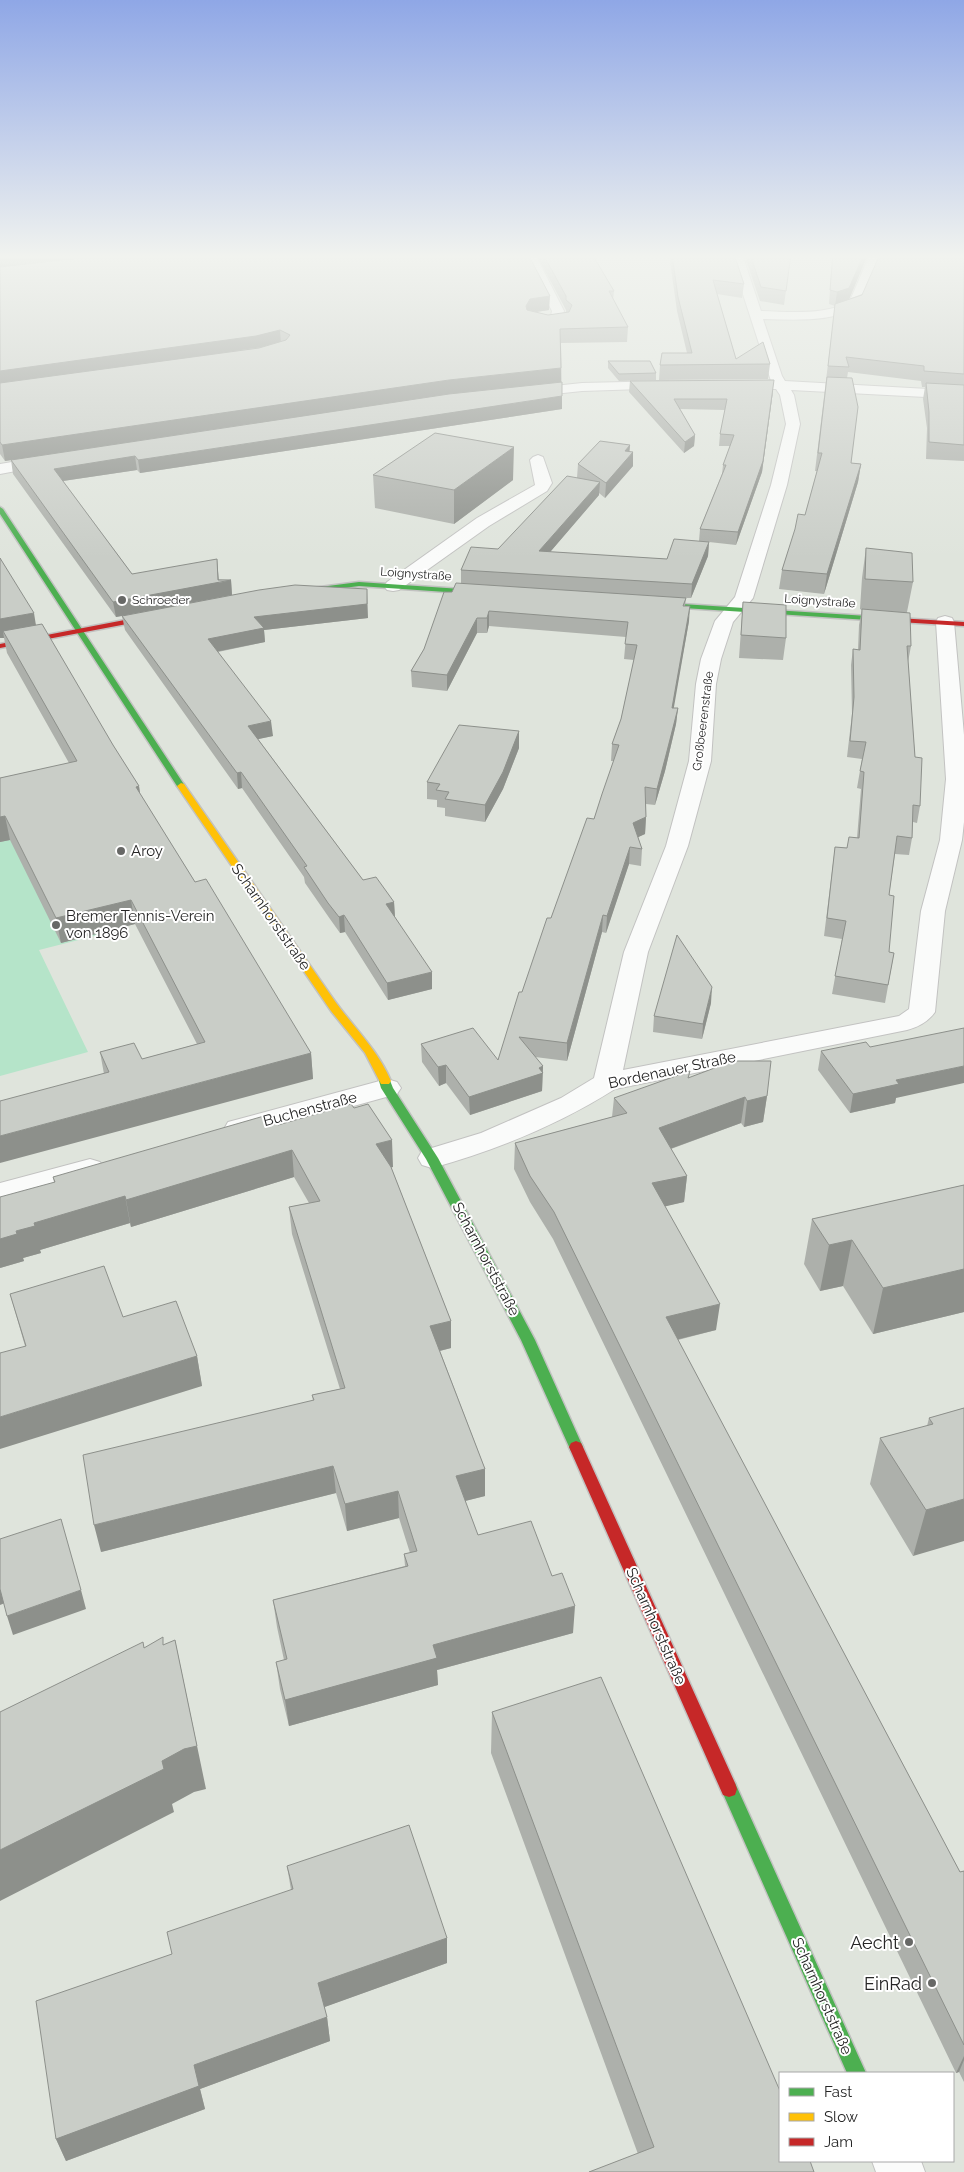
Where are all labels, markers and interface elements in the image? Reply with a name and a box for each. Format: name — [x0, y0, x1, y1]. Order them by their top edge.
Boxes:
street label: Loignystraße — [380, 565, 452, 583]
street label: Loignystraße — [784, 592, 856, 610]
place label: Schroeder — [132, 593, 191, 607]
marker: Schroeder — [116, 594, 128, 606]
street label: Großbeerenstraße — [690, 670, 716, 772]
place label: Aroy — [131, 842, 163, 860]
marker: Aroy — [115, 845, 127, 857]
street label: Scharnhorststraße — [227, 860, 315, 974]
place label: Bremer Tennis-Verein von 1896 — [66, 907, 215, 942]
marker: Bremer Tennis-Verein von 1896 — [50, 919, 62, 931]
street label: Bordenauer Straße — [607, 1048, 738, 1092]
street label: Buchenstraße — [261, 1088, 359, 1130]
street label: Scharnhorststraße — [448, 1199, 524, 1319]
street label: Scharnhorststraße — [622, 1565, 690, 1687]
place label: Aecht — [850, 1932, 899, 1953]
street label: Scharnhorststraße — [788, 1935, 856, 2057]
marker: Aecht — [903, 1936, 915, 1948]
place label: EinRad — [864, 1973, 922, 1994]
marker: EinRad — [926, 1977, 938, 1989]
legend — [779, 2072, 954, 2162]
text: Fast — [824, 2083, 852, 2101]
text: Slow — [824, 2108, 858, 2126]
text: Jam — [824, 2133, 853, 2151]

